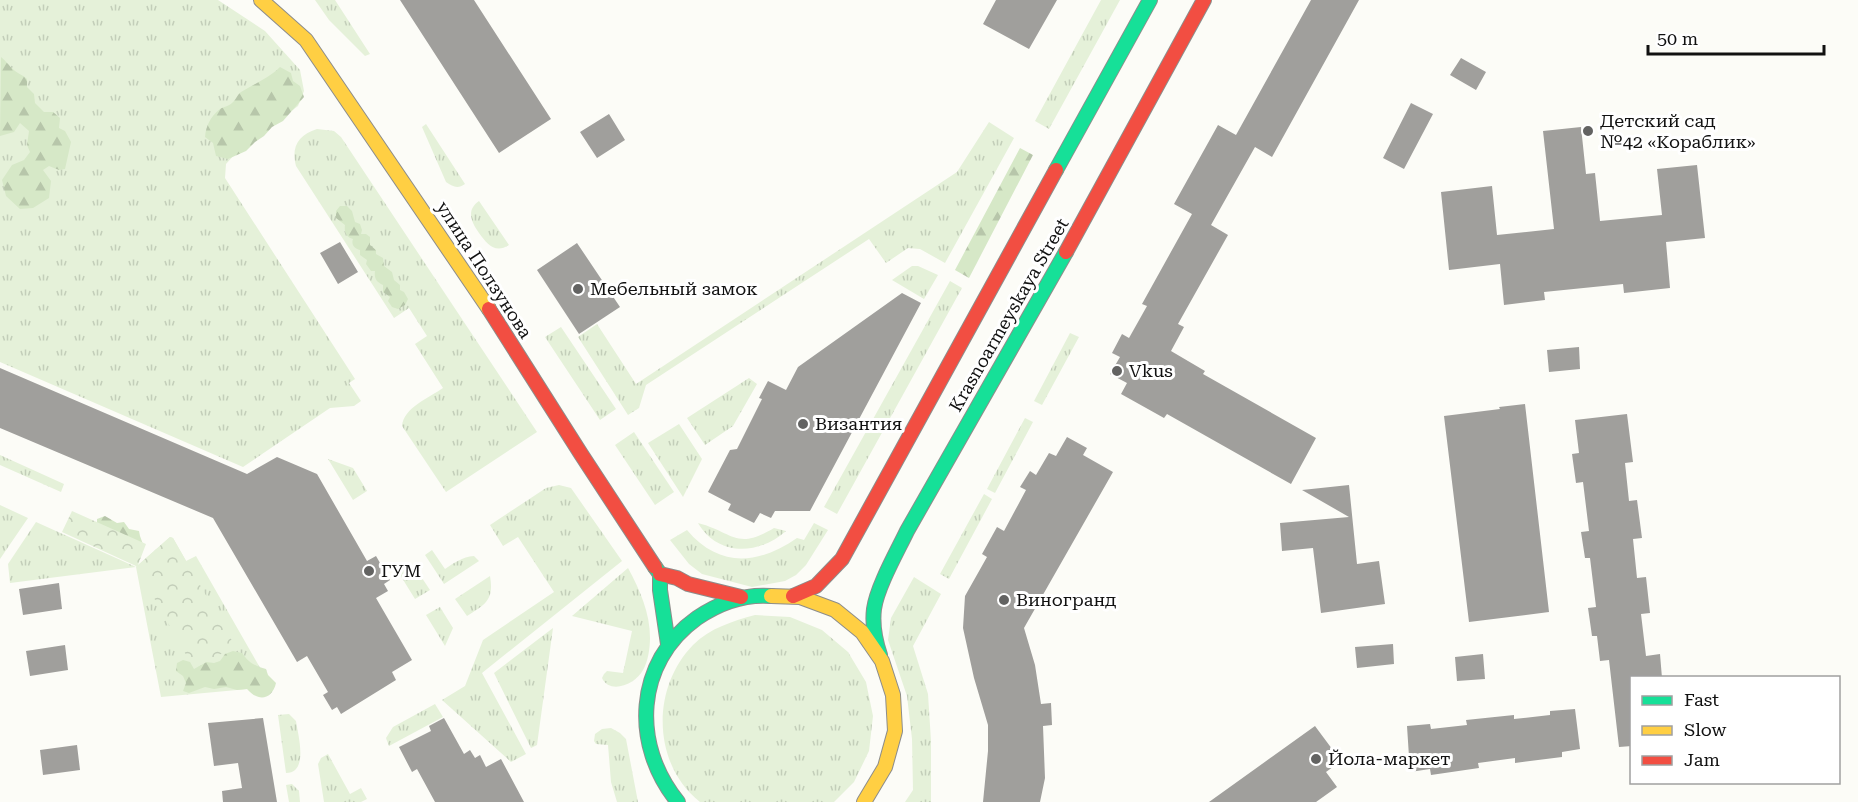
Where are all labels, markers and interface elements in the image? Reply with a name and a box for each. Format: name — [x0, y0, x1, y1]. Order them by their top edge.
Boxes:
scale bar — [1648, 18, 1824, 56]
text: 50 m — [1657, 28, 1698, 49]
place label: Детский сад №42 «Кораблик» — [1600, 110, 1756, 152]
marker: Детский сад №42 «Кораблик» — [1581, 124, 1595, 138]
street label: улица Ползунова — [432, 197, 537, 342]
street label: Krasnoarmeyskaya Street — [945, 214, 1073, 415]
place label: Мебельный замок — [590, 278, 758, 299]
marker: Мебельный замок — [571, 282, 585, 296]
place label: Vkus — [1129, 360, 1173, 381]
marker: Vkus — [1110, 364, 1124, 378]
place label: Византия — [815, 413, 902, 434]
marker: Византия — [796, 417, 810, 431]
place label: ГУМ — [381, 560, 421, 581]
marker: ГУМ — [362, 564, 376, 578]
place label: Виногранд — [1016, 589, 1116, 610]
marker: Виногранд — [997, 593, 1011, 607]
legend — [1630, 676, 1840, 784]
text: Fast — [1684, 689, 1719, 710]
text: Slow — [1684, 719, 1726, 740]
place label: Йола-маркет — [1328, 748, 1450, 769]
text: Jam — [1684, 749, 1720, 770]
marker: Йола-маркет — [1309, 752, 1323, 766]

